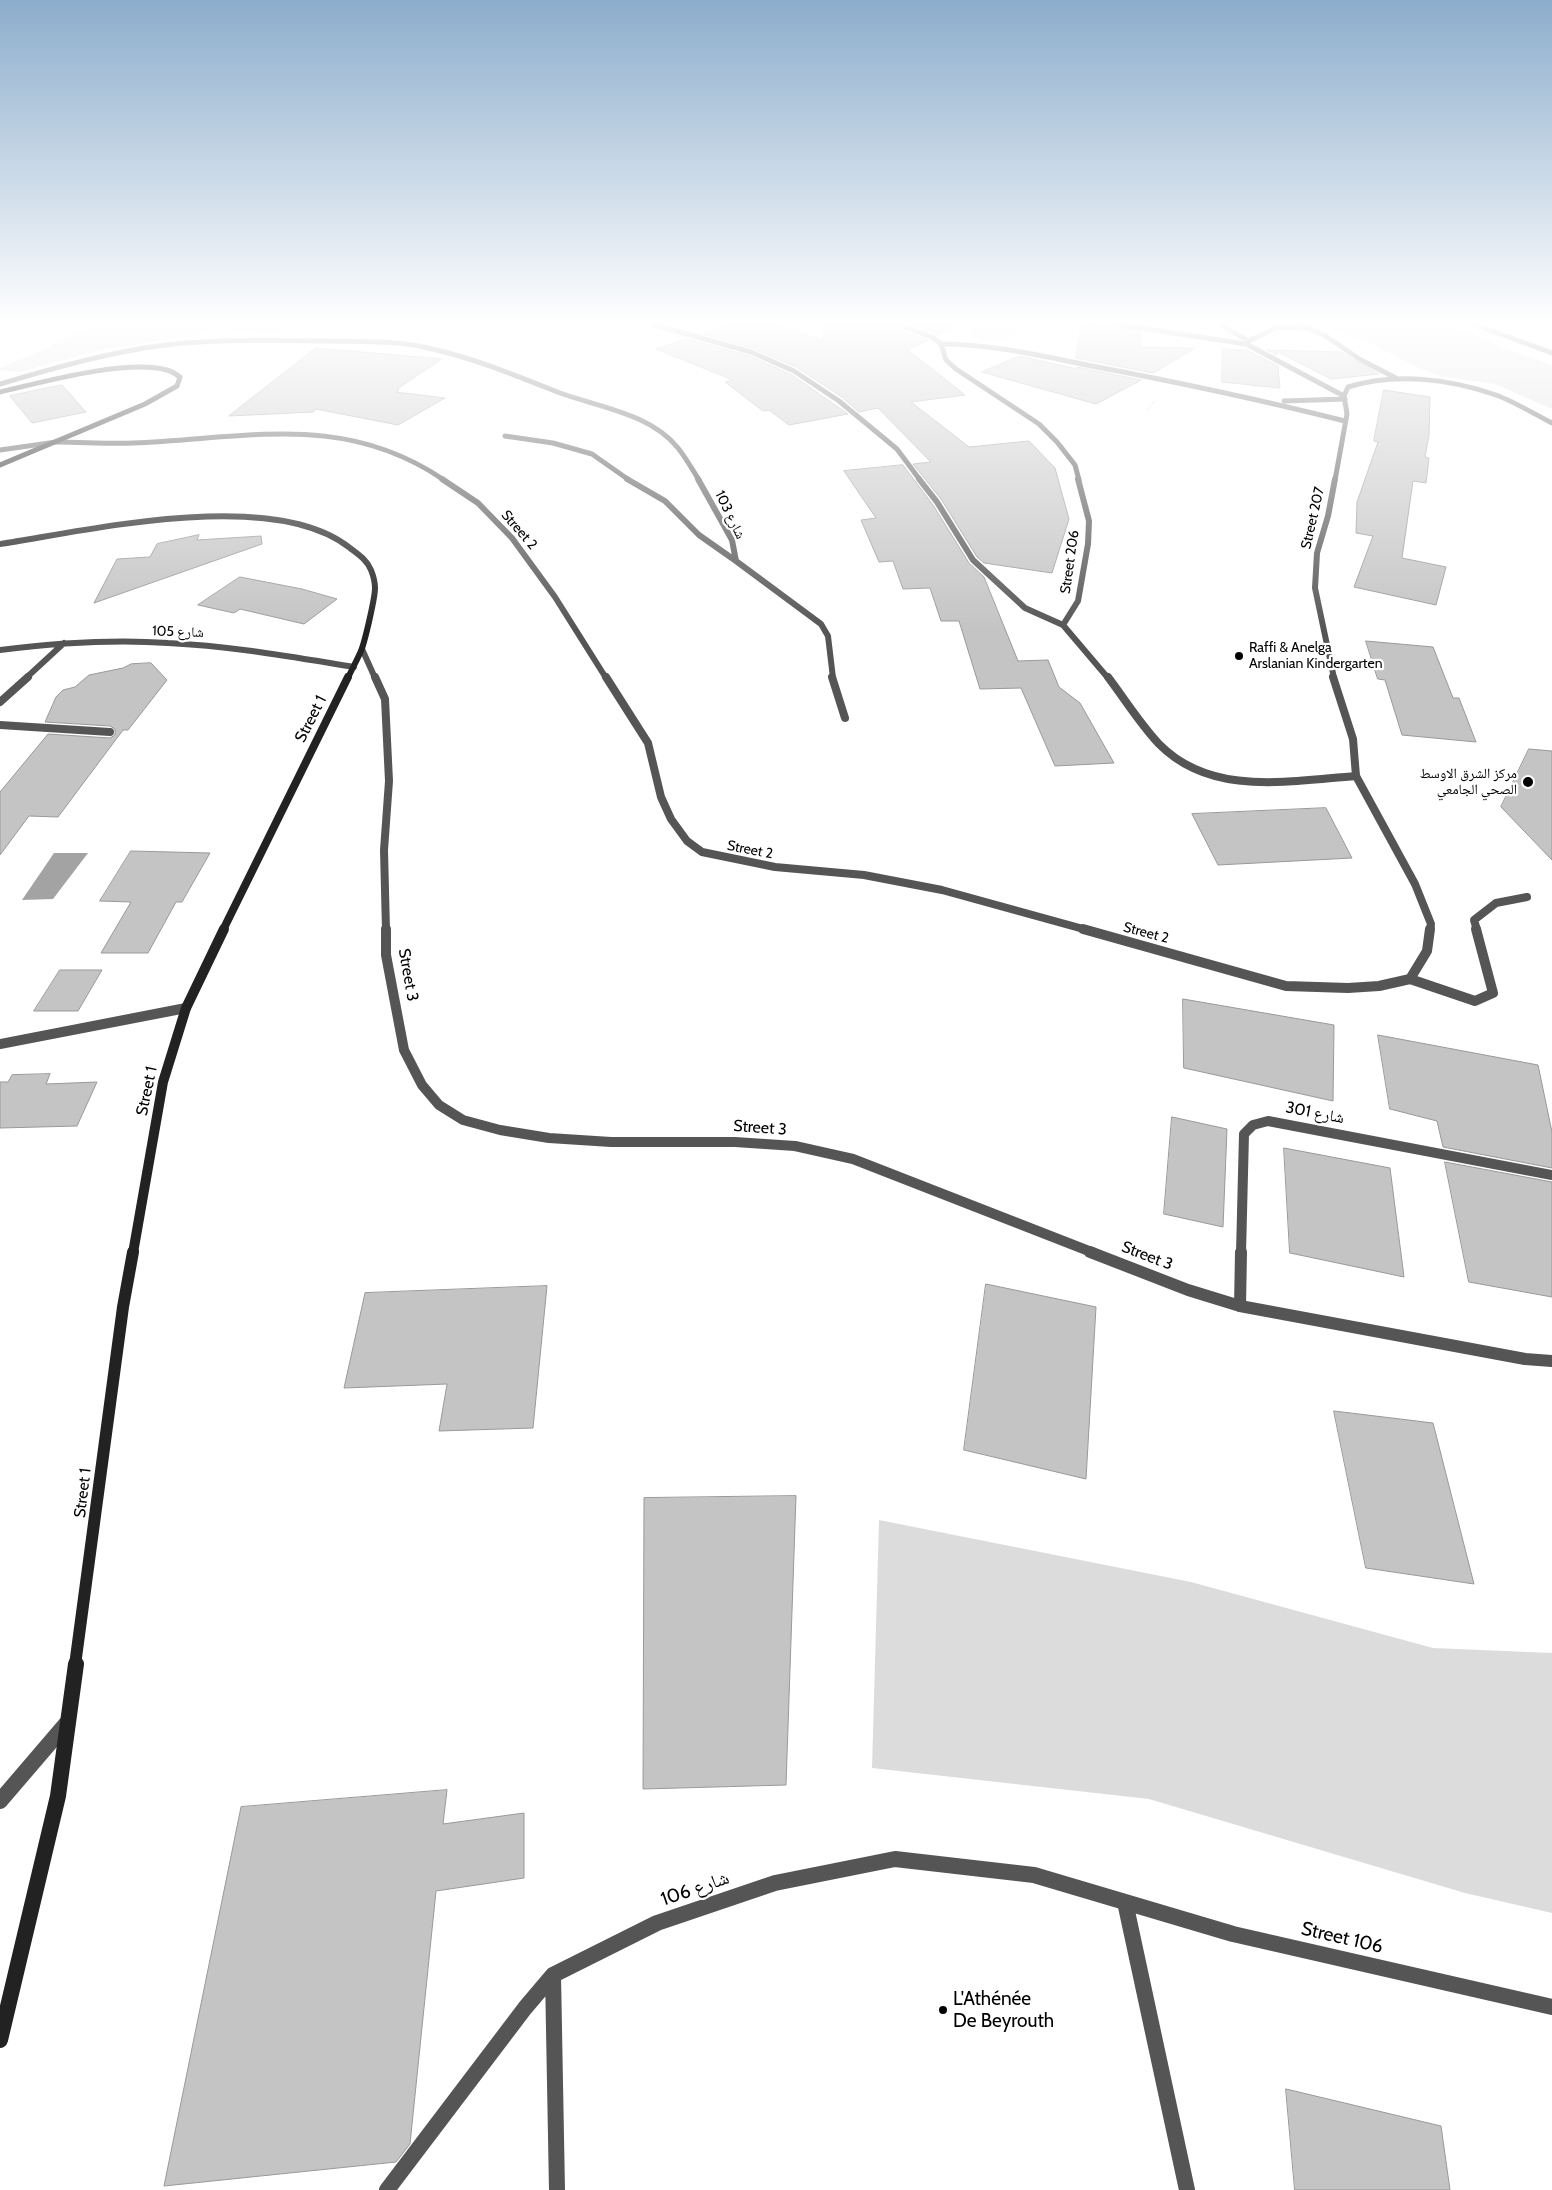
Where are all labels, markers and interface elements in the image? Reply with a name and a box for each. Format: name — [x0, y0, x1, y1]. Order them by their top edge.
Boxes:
street label: Street 207 — [1298, 485, 1328, 551]
street label: شارع 103 — [711, 488, 749, 542]
street label: Street 2 — [497, 507, 541, 553]
street label: Street 206 — [1057, 529, 1083, 595]
street label: شارع 105 — [152, 623, 204, 641]
place label: Raffi & Anelga Arslanian Kindergarten — [1249, 640, 1382, 672]
marker: Raffi & Anelga Arslanian Kindergarten — [1233, 650, 1245, 662]
street label: Street 1 — [291, 692, 331, 746]
place label: مركز الشرق الاوسط الصحي الجامعي — [1420, 766, 1517, 799]
marker: مركز الشرق الاوسط الصحي الجامعي — [1521, 775, 1535, 789]
street label: Street 2 — [726, 837, 774, 863]
street label: Street 2 — [1121, 919, 1171, 947]
street label: Street 3 — [394, 947, 422, 1003]
street label: Street 1 — [132, 1065, 162, 1117]
street label: شارع 301 — [1284, 1098, 1346, 1128]
street label: Street 3 — [733, 1117, 787, 1139]
street label: Street 3 — [1119, 1237, 1175, 1275]
street label: Street 1 — [70, 1467, 96, 1519]
street label: شارع 106 — [658, 1867, 732, 1911]
street label: Street 106 — [1299, 1918, 1385, 1958]
place label: L'Athénée De Beyrouth — [953, 1988, 1054, 2032]
marker: L'Athénée De Beyrouth — [937, 2004, 949, 2016]

